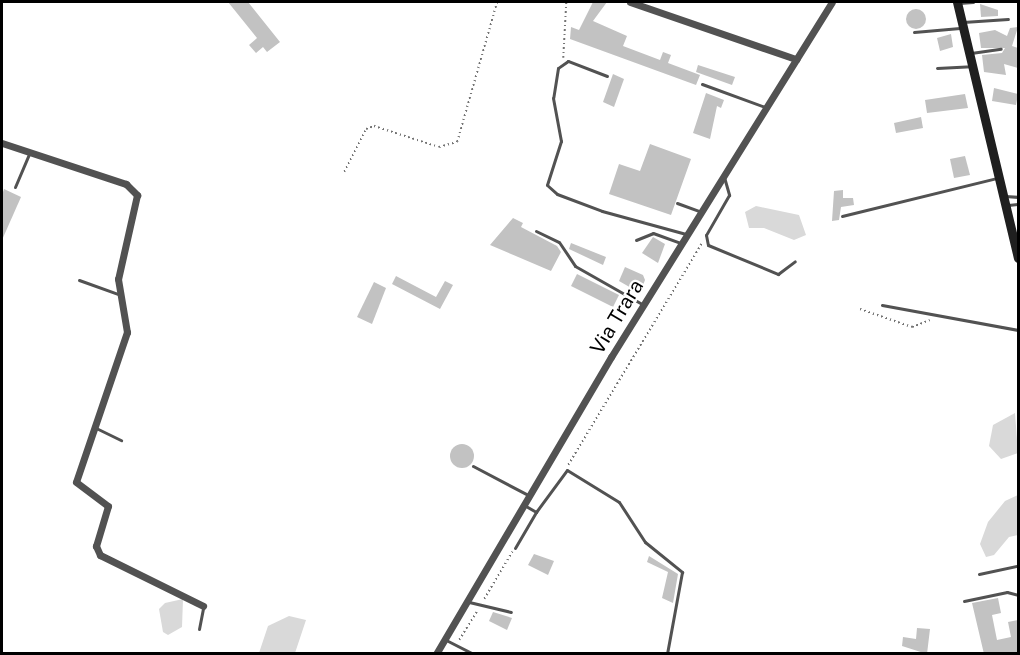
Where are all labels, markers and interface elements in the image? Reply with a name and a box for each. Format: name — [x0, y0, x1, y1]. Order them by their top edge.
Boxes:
street label: Via Trara — [585, 275, 649, 359]

